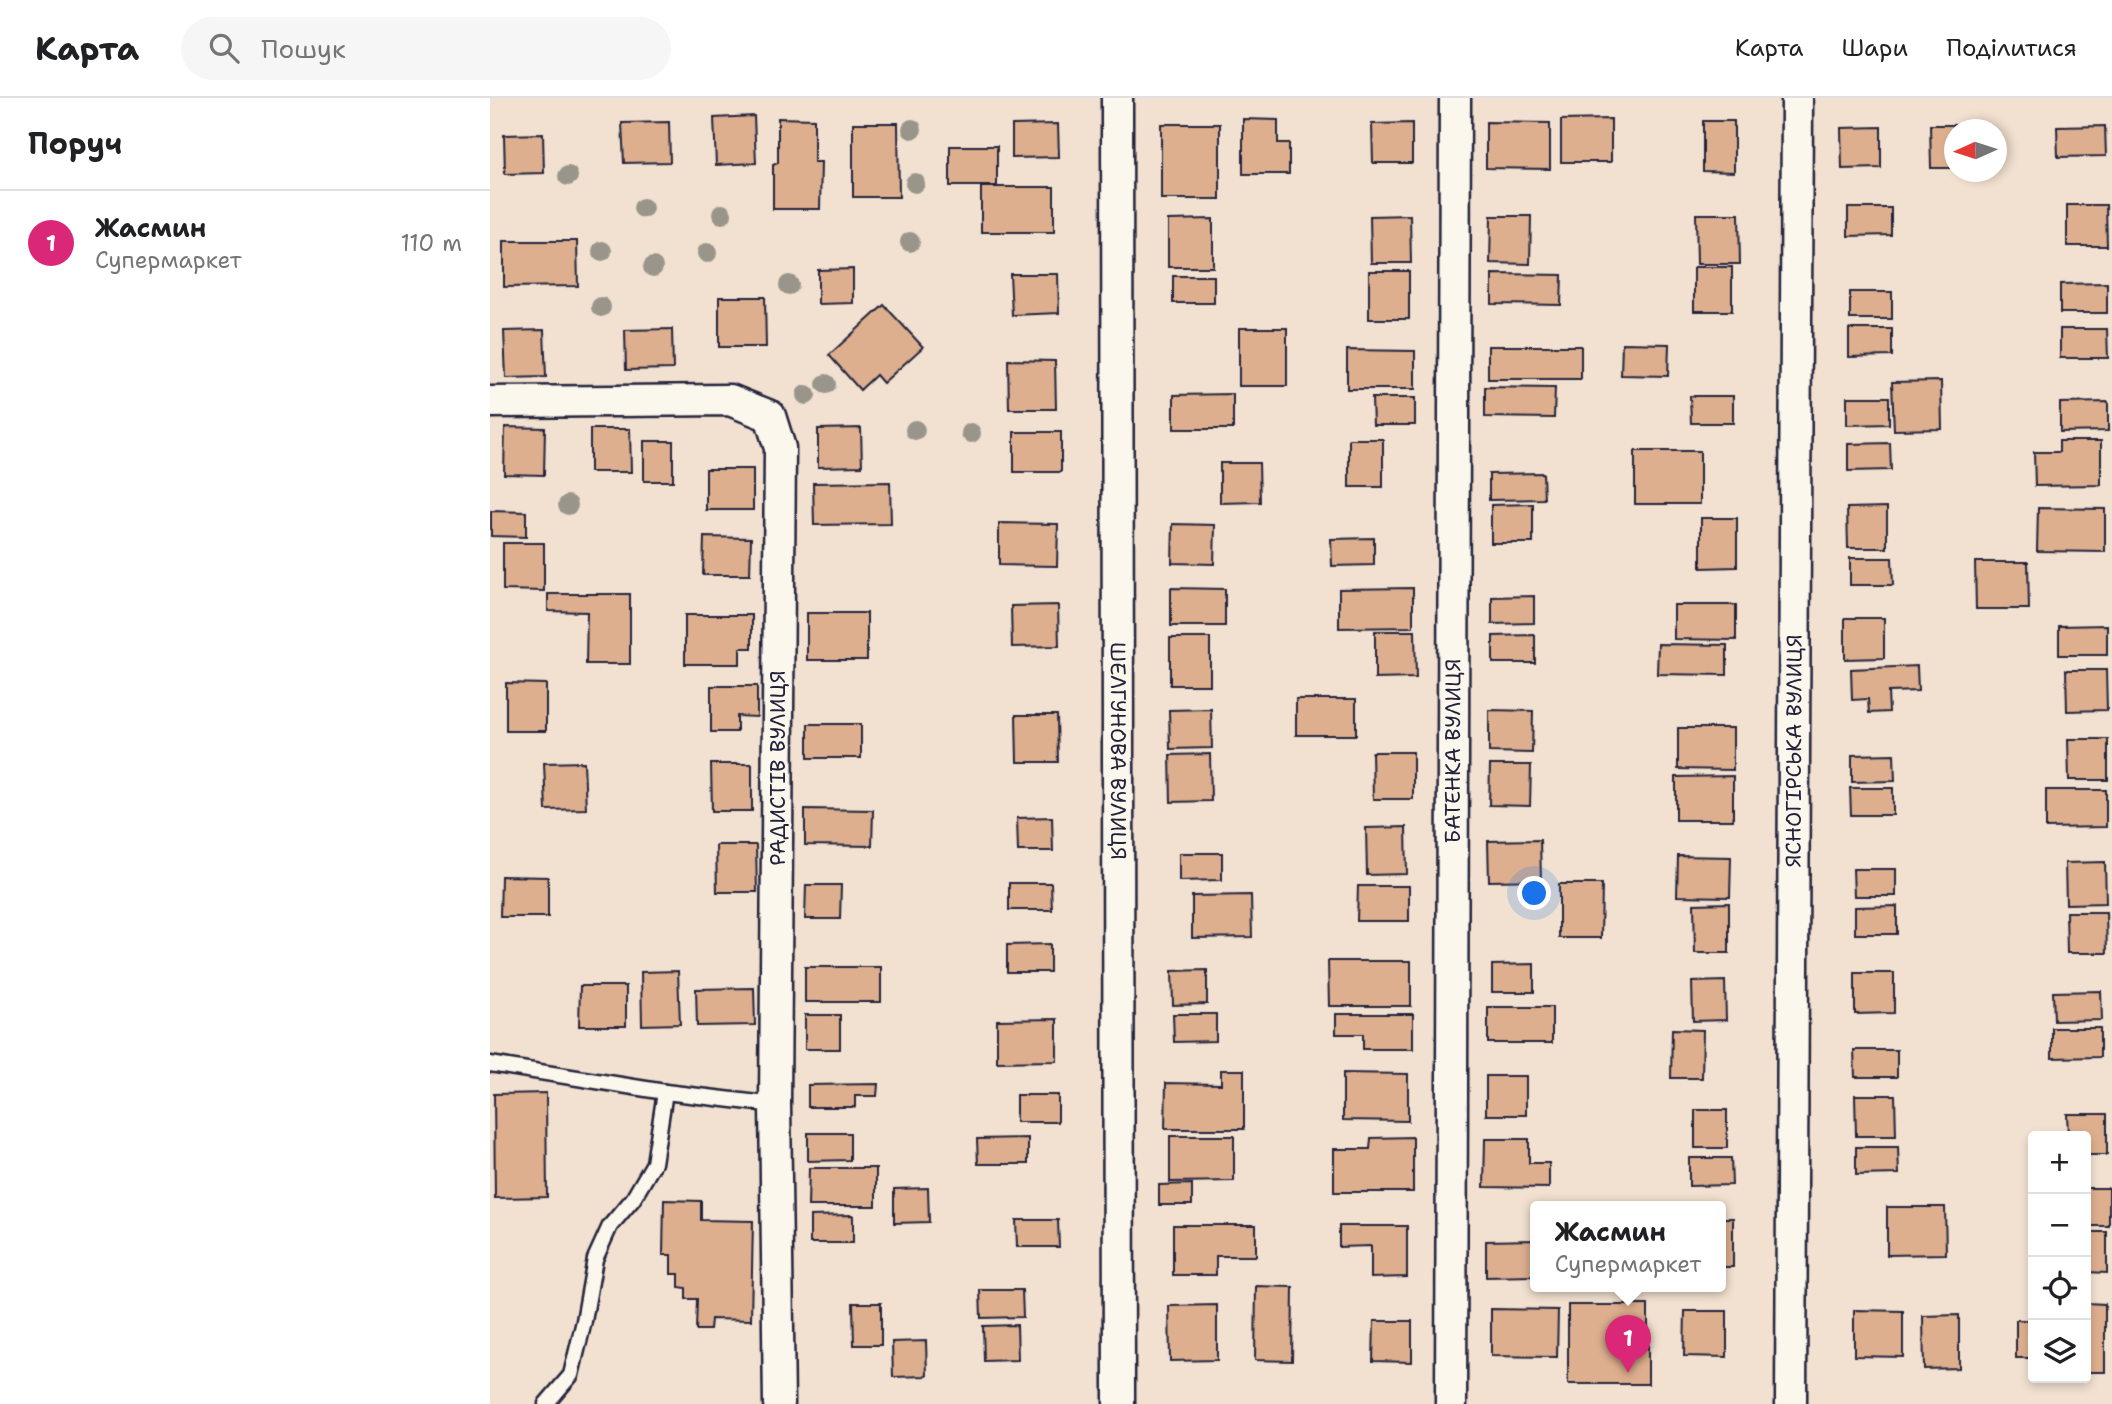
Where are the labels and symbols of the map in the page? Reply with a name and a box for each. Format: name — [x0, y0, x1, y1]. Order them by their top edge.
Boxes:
north arrow — [1944, 119, 2007, 182]
street label: ЯСНОГІРСЬКА ВУЛИЦЯ — [1779, 634, 1809, 868]
street label: ШЕЛГУНОВА ВУЛИЦЯ — [1104, 642, 1132, 860]
street label: БАТЕНКА ВУЛИЦЯ — [1439, 659, 1467, 843]
street label: РАДИСТІВ ВУЛИЦЯ — [764, 670, 792, 866]
your location — [1517, 876, 1551, 910]
pin: 1 — [1605, 1315, 1651, 1373]

